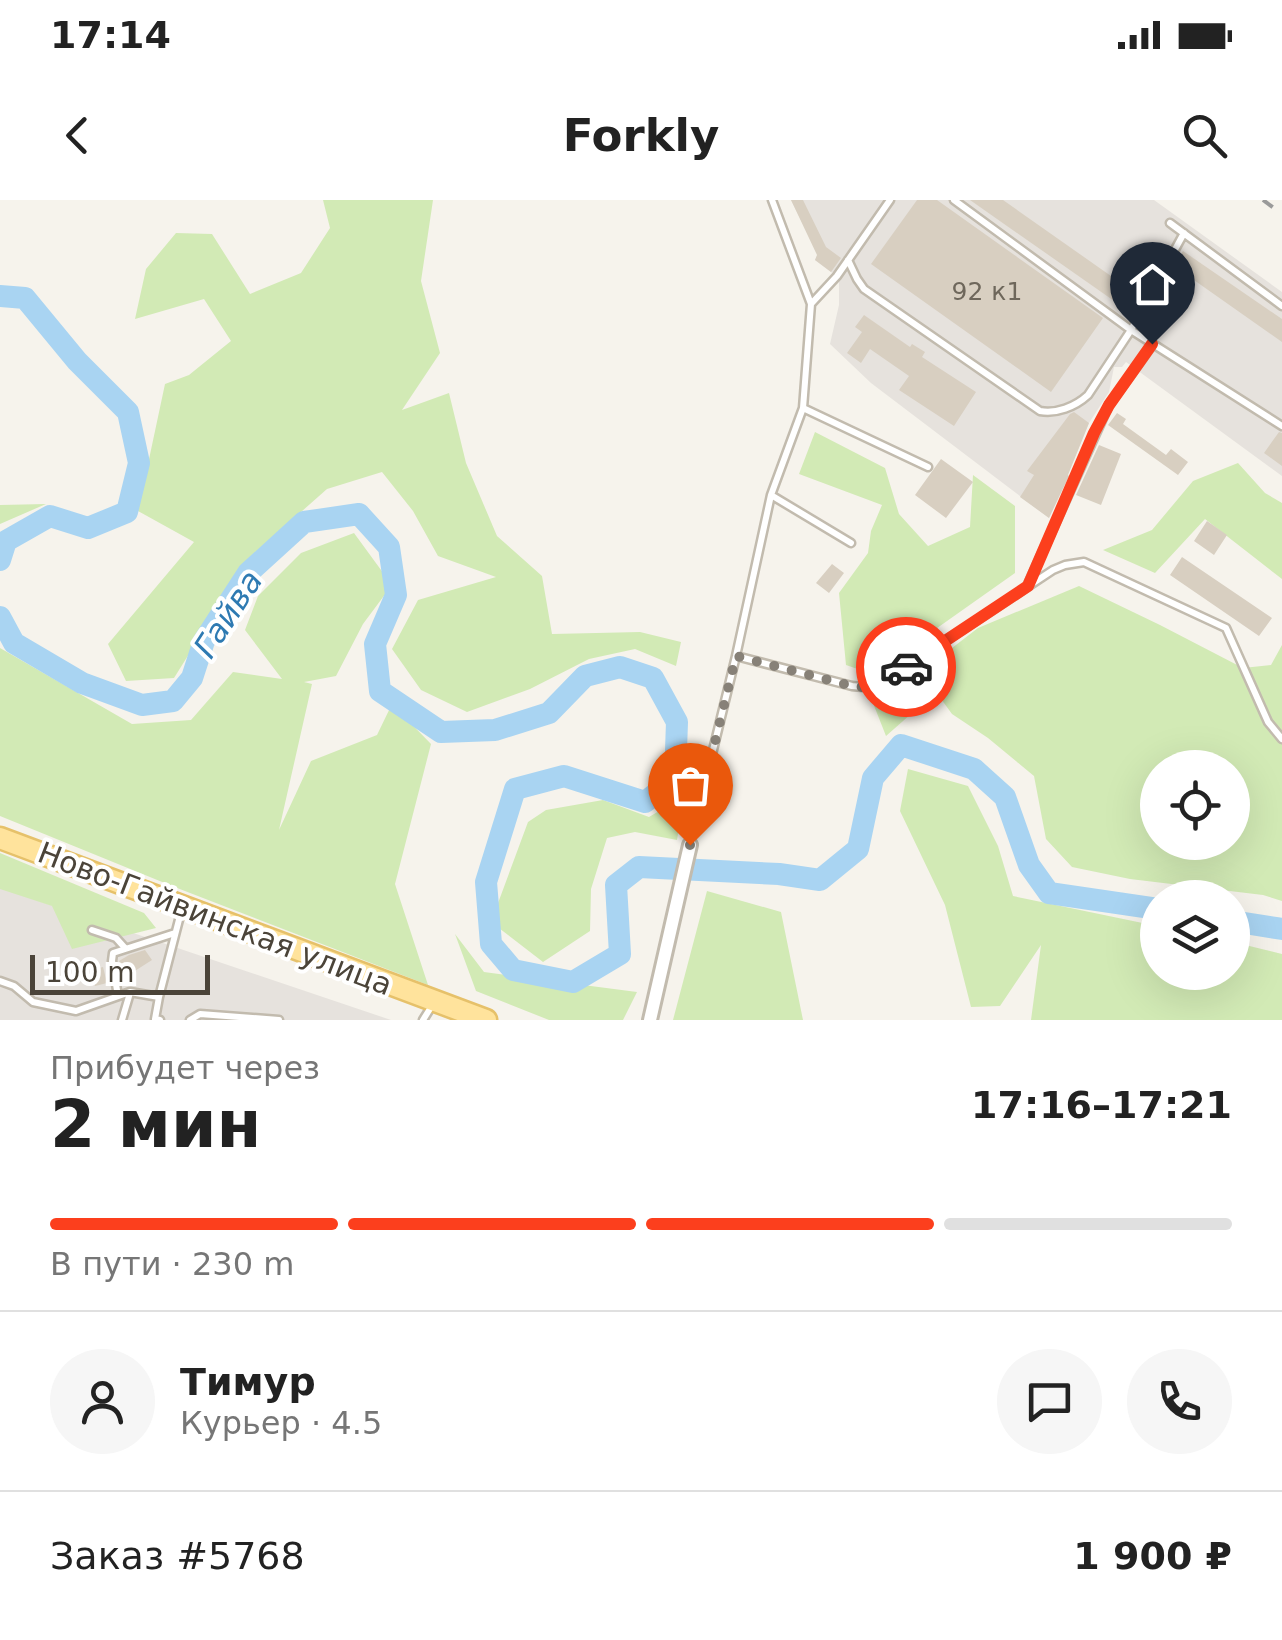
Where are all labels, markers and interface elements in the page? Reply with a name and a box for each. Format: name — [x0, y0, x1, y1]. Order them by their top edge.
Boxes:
text: 17:14 — [50, 13, 171, 57]
icon: back — [50, 108, 105, 163]
icon: search — [1177, 108, 1232, 163]
text: Forkly — [563, 109, 719, 162]
pin — [1110, 242, 1195, 345]
icon: home — [1125, 257, 1180, 312]
house number: 92 к1 — [952, 277, 1022, 306]
water label: Гайва — [186, 563, 270, 665]
courier — [856, 617, 956, 717]
icon: car — [879, 640, 934, 695]
pin — [648, 743, 733, 846]
map controls — [1140, 750, 1250, 990]
button: locate — [1140, 750, 1250, 860]
icon: bag — [663, 758, 718, 813]
street label: Ново-Гайвинская улица — [33, 835, 397, 1002]
button: layers — [1140, 880, 1250, 990]
scale bar — [30, 950, 210, 994]
text: 100 m — [45, 956, 135, 989]
text: Прибудет через — [50, 1049, 320, 1087]
text: 17:16–17:21 — [971, 1083, 1232, 1127]
text: 2 мин — [50, 1087, 261, 1162]
text: В пути · 230 m — [50, 1245, 294, 1283]
button: person — [50, 1349, 155, 1454]
button: chat — [997, 1349, 1102, 1454]
button: phone — [1127, 1349, 1232, 1454]
text: Тимур — [180, 1360, 316, 1404]
text: Курьер · 4.5 — [180, 1404, 382, 1442]
text: Заказ #5768 — [50, 1534, 305, 1578]
text: 1 900 ₽ — [1073, 1534, 1232, 1578]

